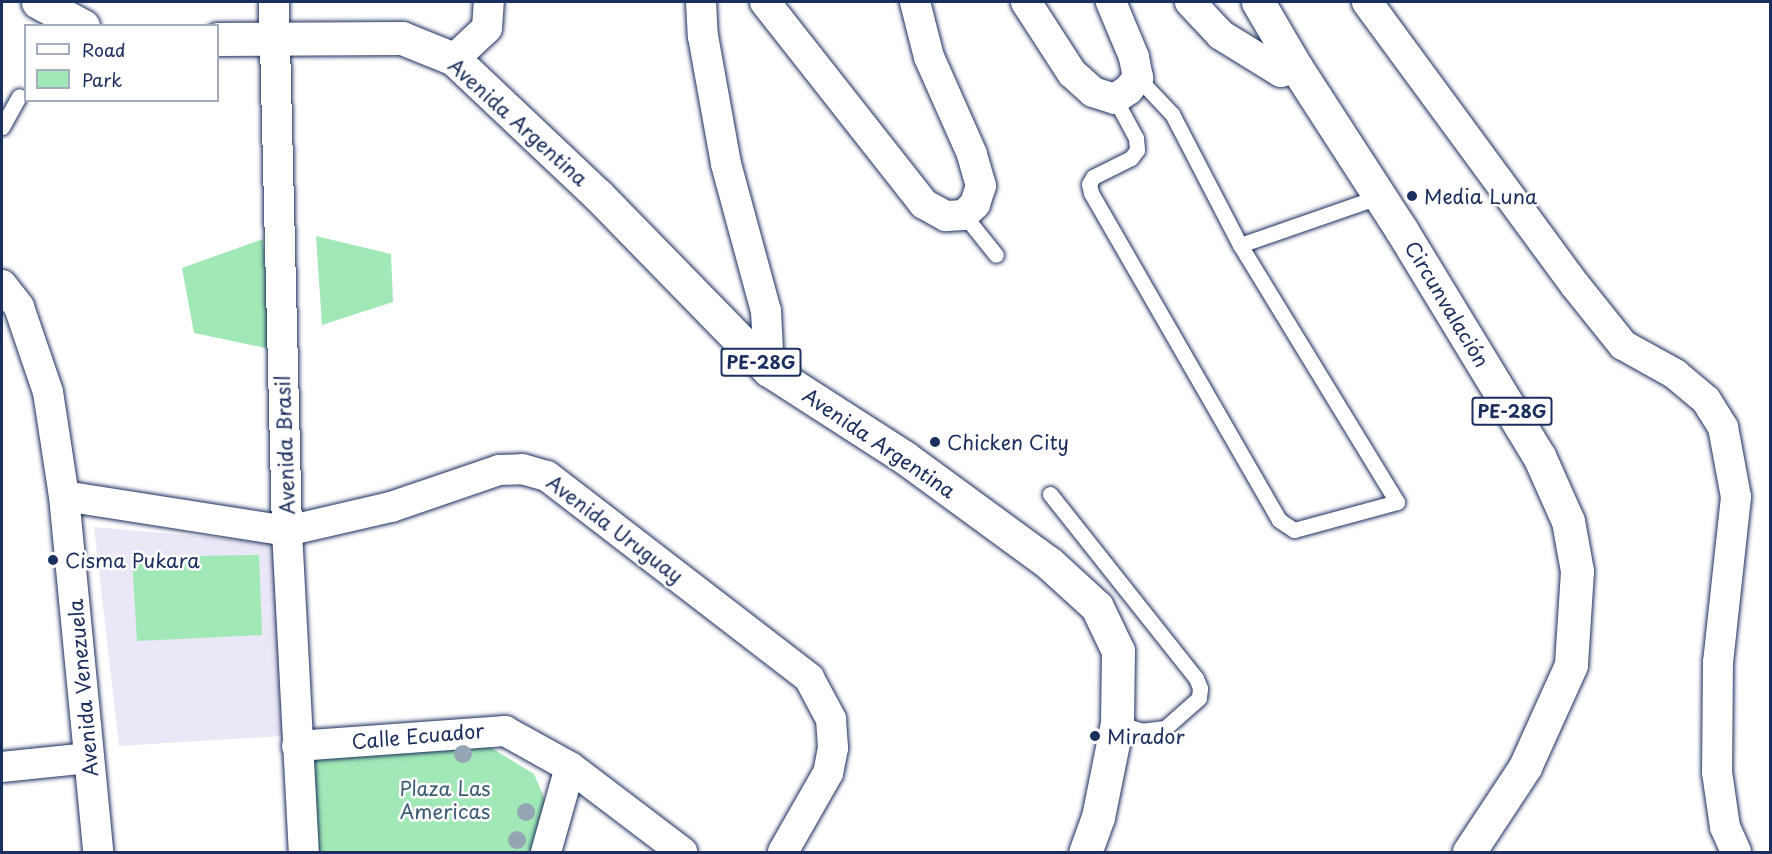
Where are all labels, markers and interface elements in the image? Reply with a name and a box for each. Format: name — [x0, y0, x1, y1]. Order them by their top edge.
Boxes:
legend — [24, 24, 219, 102]
text: Road — [82, 36, 126, 63]
street label: Avenida Argentina — [444, 54, 592, 190]
text: Park — [82, 66, 122, 93]
place label: Media Luna — [1424, 184, 1536, 208]
marker: Media Luna — [1405, 189, 1419, 203]
street label: Circunvalación — [1400, 237, 1494, 371]
road number: PE-28G — [720, 347, 801, 377]
street label: Avenida Brasil — [271, 375, 299, 515]
street label: Avenida Argentina — [799, 383, 959, 503]
road number: PE-28G — [1472, 396, 1552, 426]
place label: Chicken City — [947, 430, 1071, 454]
marker: Chicken City — [928, 435, 942, 449]
street label: Avenida Uruguay — [542, 470, 688, 588]
place label: Cisma Pukara — [65, 548, 201, 572]
marker: Cisma Pukara — [46, 553, 60, 567]
street label: Avenida Venezuela — [63, 598, 103, 778]
street label: Calle Ecuador — [350, 718, 486, 754]
place label: Mirador — [1107, 724, 1185, 748]
marker: Mirador — [1088, 729, 1102, 743]
park label: Plaza Las Americas — [399, 776, 491, 823]

